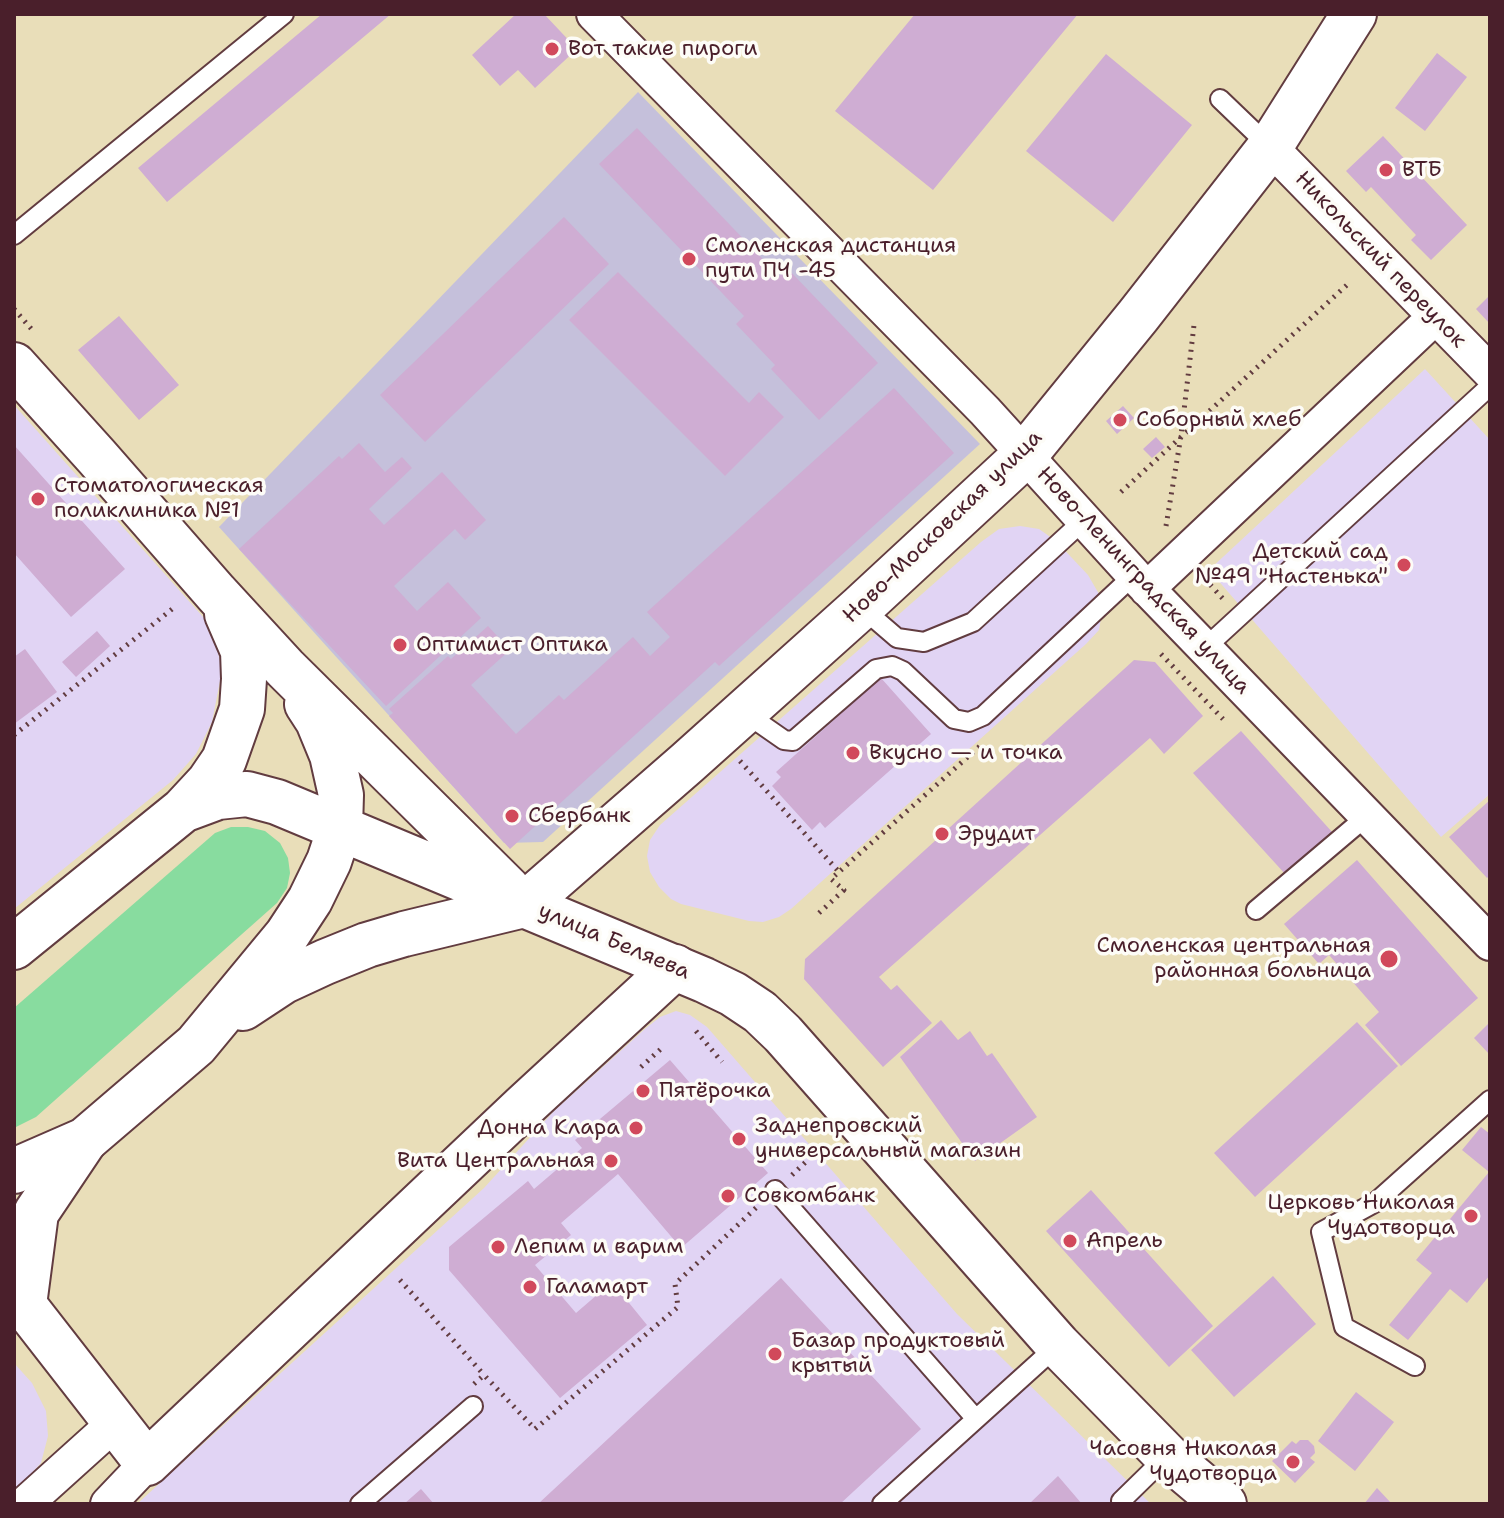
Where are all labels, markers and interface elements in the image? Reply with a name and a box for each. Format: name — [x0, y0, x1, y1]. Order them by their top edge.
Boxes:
place label: Вот такие пироги — [568, 36, 758, 62]
marker: Вот такие пироги — [543, 40, 561, 58]
place label: ВТБ — [1402, 157, 1442, 183]
marker: ВТБ — [1377, 161, 1395, 179]
street label: Никольский переулок — [1289, 166, 1471, 354]
place label: Смоленская дистанция пути ПЧ -45 — [705, 233, 956, 284]
marker: Смоленская дистанция пути ПЧ -45 — [680, 250, 698, 268]
place label: Соборный хлеб — [1136, 407, 1301, 433]
marker: Соборный хлеб — [1111, 411, 1129, 429]
street label: Ново-Московская улица — [838, 425, 1048, 629]
street label: Ново-Ленинградская улица — [1031, 462, 1255, 700]
place label: Стоматологическая поликлиника №1 — [54, 473, 264, 524]
marker: Стоматологическая поликлиника №1 — [29, 490, 47, 508]
place label: Детский сад №49 "Настенька" — [1195, 539, 1388, 590]
marker: Детский сад №49 "Настенька" — [1395, 556, 1413, 574]
place label: Оптимист Оптика — [416, 632, 608, 658]
marker: Оптимист Оптика — [391, 636, 409, 654]
place label: Вкусно — и точка — [869, 740, 1062, 766]
marker: Вкусно — и точка — [844, 744, 862, 762]
place label: Сбербанк — [528, 803, 631, 829]
marker: Сбербанк — [503, 807, 521, 825]
place label: Эрудит — [958, 821, 1035, 847]
marker: Эрудит — [933, 825, 951, 843]
street label: улица Беляева — [534, 898, 694, 986]
place label: Смоленская центральная районная больница — [1097, 933, 1371, 984]
marker: Смоленская центральная районная больница — [1378, 948, 1400, 970]
place label: Пятёрочка — [659, 1078, 770, 1104]
marker: Пятёрочка — [634, 1082, 652, 1100]
place label: Заднепровский универсальный магазин — [755, 1113, 1021, 1164]
place label: Донна Клара — [477, 1115, 620, 1141]
marker: Донна Клара — [627, 1119, 645, 1137]
marker: Заднепровский универсальный магазин — [730, 1130, 748, 1148]
place label: Вита Центральная — [397, 1148, 595, 1174]
marker: Вита Центральная — [602, 1152, 620, 1170]
place label: Совкомбанк — [744, 1183, 875, 1209]
marker: Совкомбанк — [719, 1187, 737, 1205]
place label: Церковь Николая Чудотворца — [1267, 1190, 1455, 1242]
marker: Церковь Николая Чудотворца — [1462, 1207, 1480, 1225]
place label: Апрель — [1086, 1228, 1163, 1254]
marker: Апрель — [1061, 1232, 1079, 1250]
place label: Лепим и варим — [514, 1234, 683, 1260]
marker: Лепим и варим — [489, 1238, 507, 1256]
place label: Галамарт — [546, 1274, 648, 1300]
marker: Галамарт — [521, 1278, 539, 1296]
place label: Базар продуктовый крытый — [791, 1328, 1005, 1380]
marker: Базар продуктовый крытый — [766, 1345, 784, 1363]
place label: Часовня Николая Чудотворца — [1089, 1436, 1277, 1488]
marker: Часовня Николая Чудотворца — [1284, 1453, 1302, 1471]

